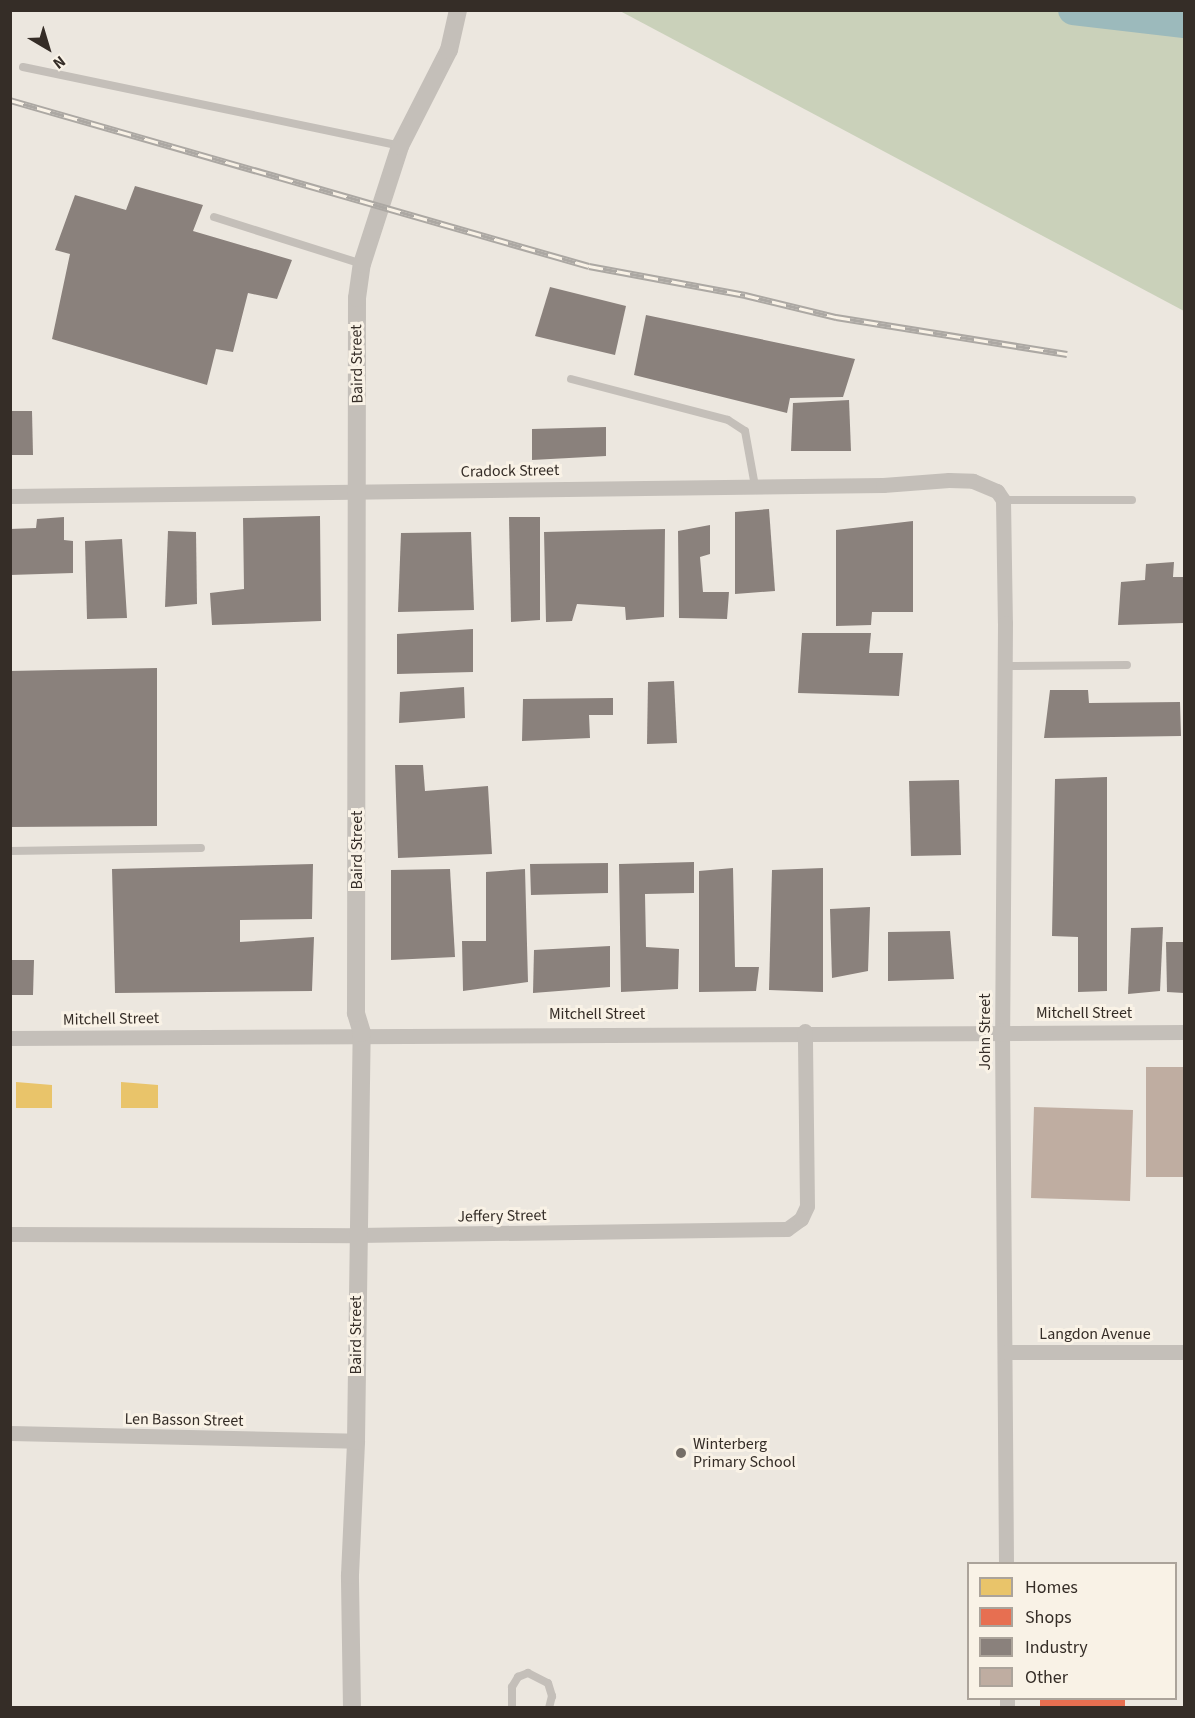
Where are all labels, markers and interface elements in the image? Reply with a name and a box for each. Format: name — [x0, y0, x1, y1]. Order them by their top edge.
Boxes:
north arrow — [18, 18, 78, 78]
text: N — [48, 50, 70, 74]
street label: Baird Street — [347, 324, 367, 404]
street label: Cradock Street — [461, 461, 559, 481]
street label: Baird Street — [347, 811, 367, 889]
street label: John Street — [975, 993, 995, 1071]
street label: Mitchell Street — [1036, 1003, 1132, 1023]
street label: Mitchell Street — [549, 1004, 645, 1024]
street label: Mitchell Street — [63, 1009, 159, 1029]
street label: Jeffery Street — [457, 1206, 547, 1226]
street label: Baird Street — [346, 1296, 366, 1374]
street label: Langdon Avenue — [1039, 1324, 1151, 1344]
street label: Len Basson Street — [124, 1409, 244, 1431]
place label: Winterberg Primary School — [693, 1434, 795, 1472]
marker: Winterberg Primary School — [674, 1446, 688, 1460]
legend — [967, 1562, 1177, 1700]
text: Homes — [1025, 1575, 1078, 1600]
text: Shops — [1025, 1605, 1072, 1630]
text: Industry — [1025, 1635, 1088, 1660]
text: Other — [1025, 1665, 1068, 1690]

